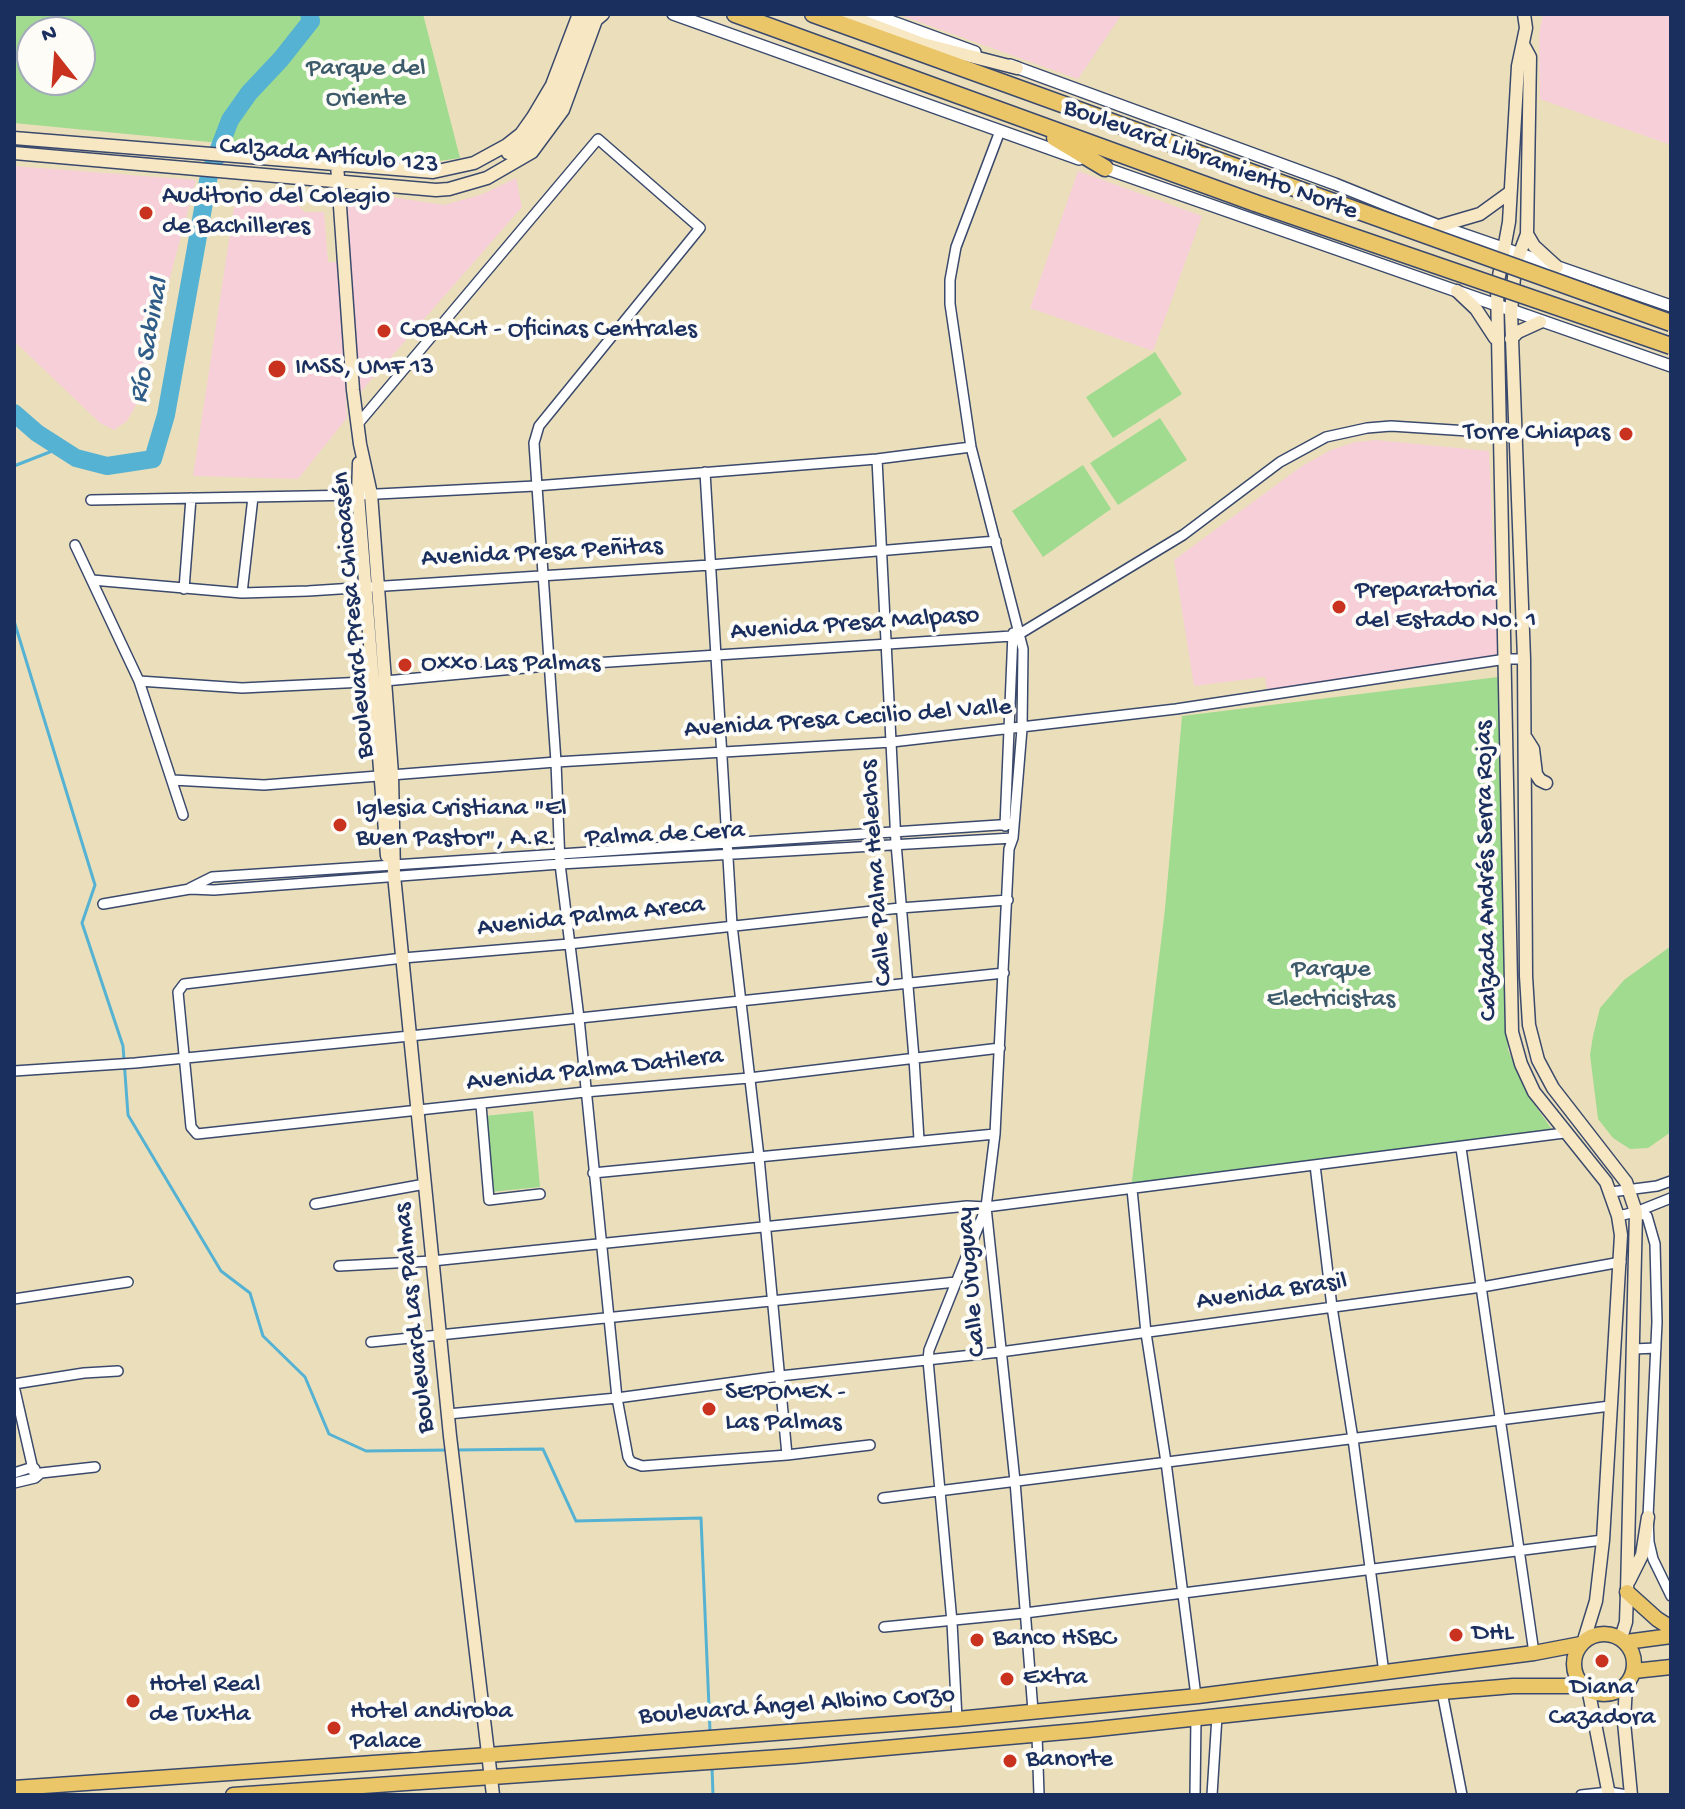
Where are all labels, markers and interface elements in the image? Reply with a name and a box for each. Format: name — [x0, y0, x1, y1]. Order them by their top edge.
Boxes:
north arrow — [16, 16, 96, 96]
text: N — [39, 20, 60, 49]
park label: Parque del Oriente — [306, 54, 426, 116]
street label: Boulevard Libramiento Norte — [1059, 93, 1361, 229]
street label: Calzada Artículo 123 — [218, 132, 440, 182]
place label: Auditorio del Colegio de Bachilleres — [162, 182, 390, 244]
marker: Auditorio del Colegio de Bachilleres — [137, 204, 155, 222]
water label: Río Sabinal — [123, 276, 179, 406]
place label: COBACH - Oficinas Centrales — [400, 315, 697, 347]
marker: COBACH - Oficinas Centrales — [375, 322, 393, 340]
place label: IMSS, UMF 13 — [295, 353, 434, 385]
marker: IMSS, UMF 13 — [266, 358, 288, 380]
place label: Torre Chiapas — [1464, 418, 1610, 450]
marker: Torre Chiapas — [1617, 425, 1635, 443]
street label: Boulevard Presa Chicoasén — [327, 470, 383, 760]
street label: Avenida Presa Peñitas — [421, 532, 663, 576]
place label: Preparatoria del Estado No. 1 — [1355, 576, 1537, 638]
marker: Preparatoria del Estado No. 1 — [1330, 598, 1348, 616]
street label: Avenida Presa Malpaso — [729, 601, 981, 649]
place label: Oxxo Las Palmas — [421, 649, 600, 681]
marker: Oxxo Las Palmas — [396, 656, 414, 674]
street label: Avenida Presa Cecilio del Valle — [683, 693, 1013, 747]
street label: Calzada Andrés Serra Rojas — [1470, 721, 1506, 1021]
street label: Calle Palma Helechos — [855, 759, 901, 987]
place label: Iglesia Cristiana "El Buen Pastor", A.R. — [356, 794, 567, 856]
marker: Iglesia Cristiana "El Buen Pastor", A.R. — [331, 816, 349, 834]
street label: Palma de Cera — [585, 816, 745, 856]
street label: Avenida Palma Areca — [476, 891, 706, 945]
park label: Parque Electricistas — [1267, 955, 1395, 1016]
street label: Avenida Palma Datilera — [465, 1042, 725, 1100]
street label: Boulevard Las Palmas — [388, 1201, 444, 1435]
street label: Calle Uruguay — [951, 1206, 995, 1358]
street label: Avenida Brasil — [1195, 1267, 1349, 1319]
place label: SEPOMEX - Las Palmas — [725, 1378, 846, 1440]
marker: SEPOMEX - Las Palmas — [700, 1400, 718, 1418]
place label: DHL — [1472, 1619, 1513, 1651]
place label: Banco HSBC — [993, 1624, 1116, 1656]
marker: DHL — [1447, 1626, 1465, 1644]
marker: Banco HSBC — [968, 1631, 986, 1649]
marker: Diana Cazadora — [1593, 1652, 1611, 1670]
place label: Extra — [1023, 1663, 1087, 1695]
place label: Hotel Real de Tuxtla — [149, 1670, 260, 1732]
marker: Extra — [998, 1670, 1016, 1688]
place label: Diana Cazadora — [1549, 1673, 1655, 1734]
street label: Boulevard Ángel Albino Corzo — [638, 1680, 956, 1734]
marker: Hotel Real de Tuxtla — [124, 1692, 142, 1710]
place label: Hotel andiroba Palace — [350, 1697, 513, 1758]
marker: Hotel andiroba Palace — [325, 1719, 343, 1737]
place label: Banorte — [1026, 1745, 1113, 1777]
marker: Banorte — [1001, 1752, 1019, 1770]

